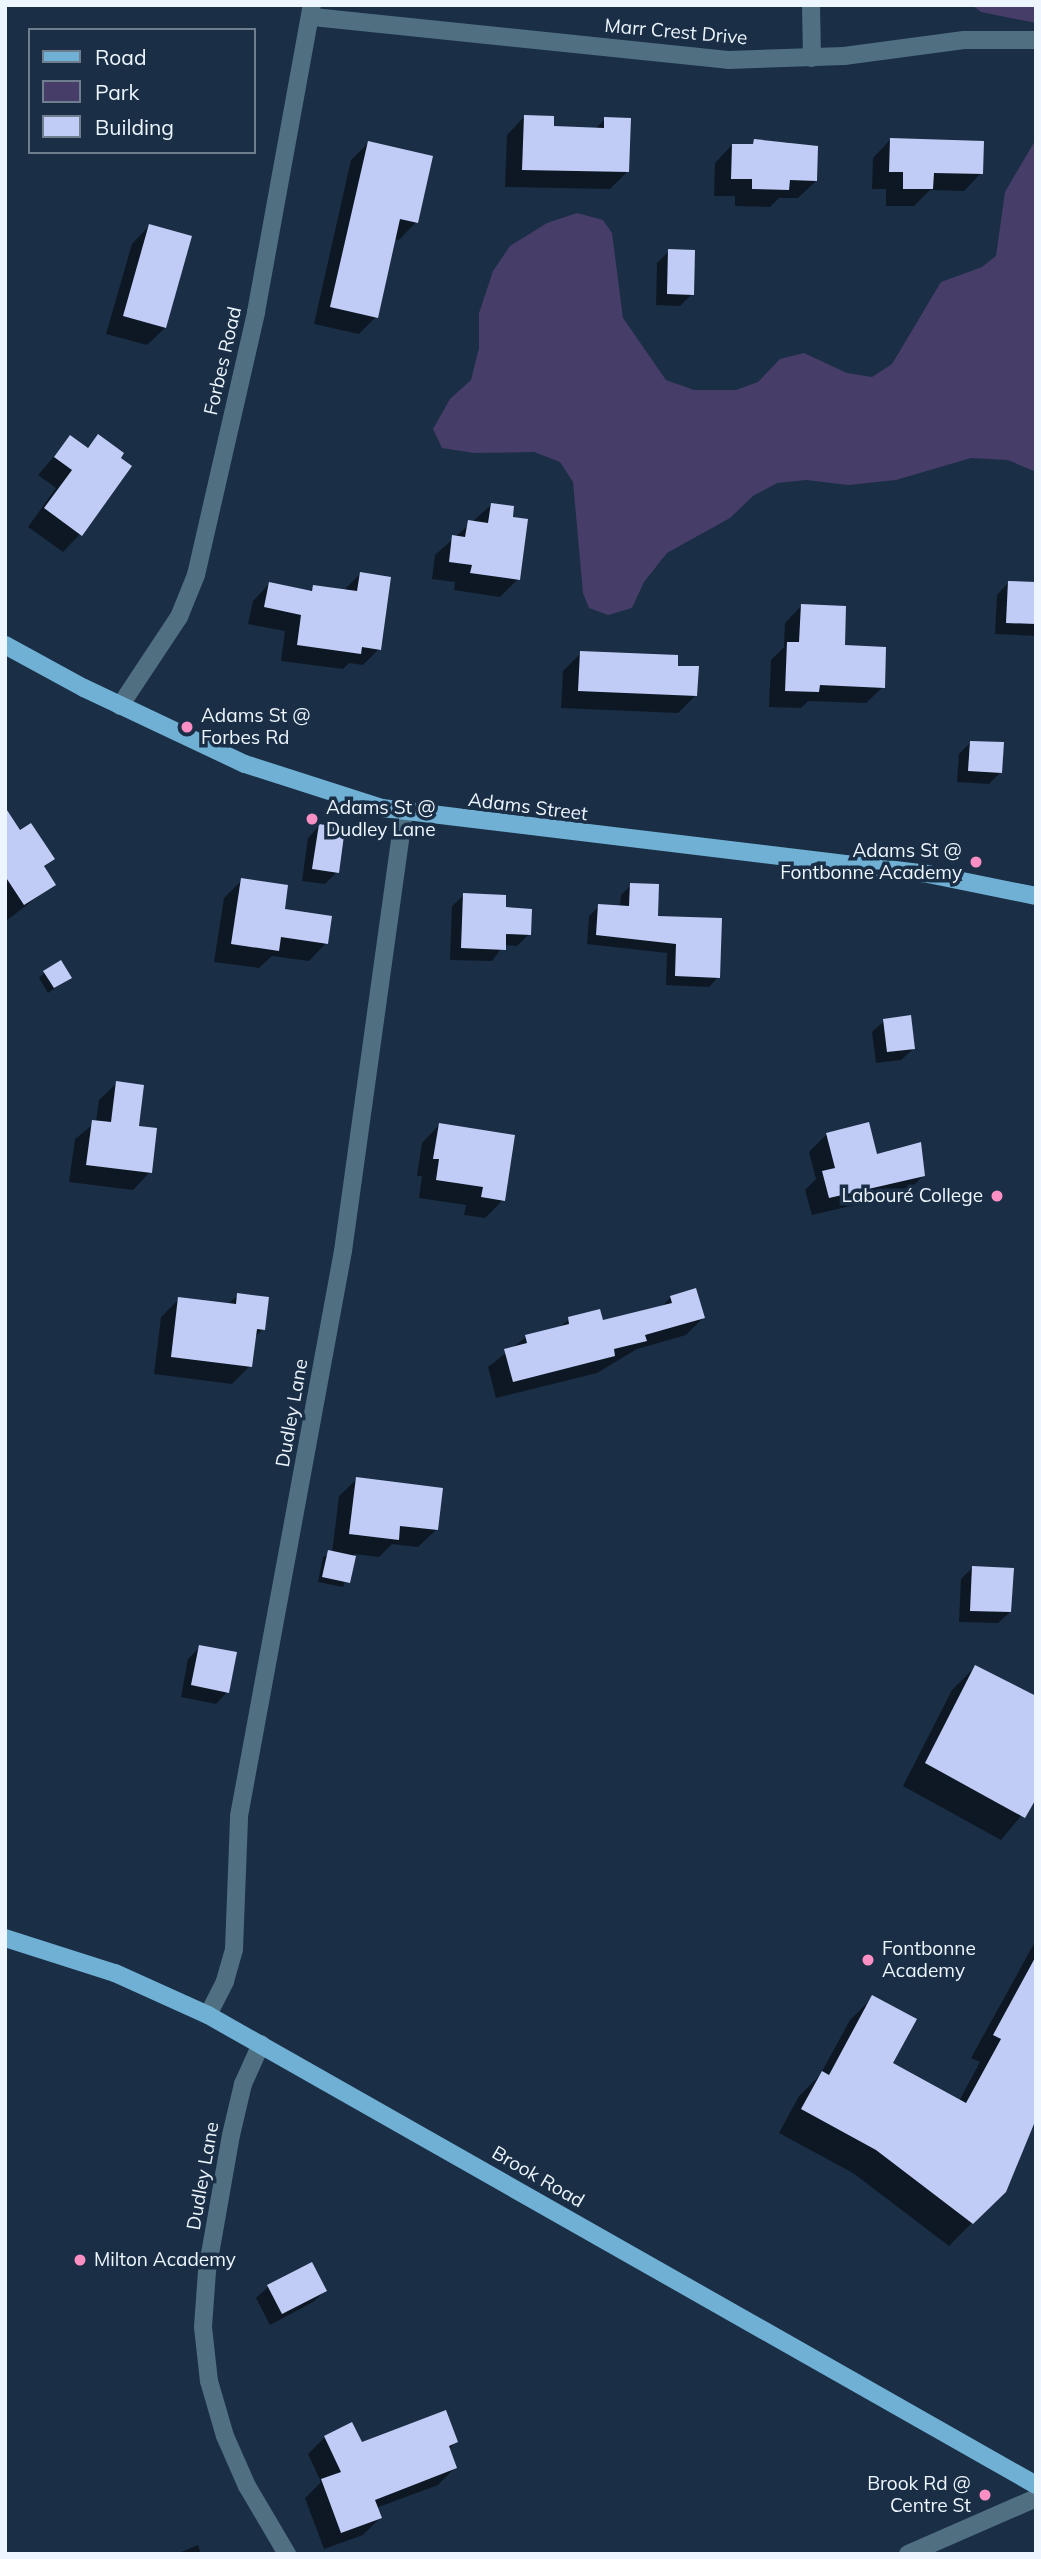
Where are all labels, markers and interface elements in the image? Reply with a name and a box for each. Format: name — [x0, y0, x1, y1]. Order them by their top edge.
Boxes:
street label: Marr Crest Drive — [604, 14, 748, 50]
legend — [28, 28, 256, 154]
text: Road — [95, 44, 146, 70]
text: Park — [95, 79, 139, 105]
text: Building — [95, 114, 174, 140]
street label: Forbes Road — [199, 304, 247, 418]
place label: Adams St @ Forbes Rd — [201, 705, 311, 749]
marker: Adams St @ Forbes Rd — [179, 719, 195, 735]
street label: Adams Street — [467, 788, 589, 826]
place label: Adams St @ Dudley Lane — [326, 797, 436, 841]
marker: Adams St @ Dudley Lane — [304, 811, 320, 827]
place label: Adams St @ Fontbonne Academy — [780, 840, 962, 884]
marker: Adams St @ Fontbonne Academy — [968, 854, 984, 870]
place label: Labouré College — [842, 1185, 983, 1207]
marker: Labouré College — [989, 1188, 1005, 1204]
street label: Dudley Lane — [271, 1357, 313, 1469]
place label: Fontbonne Academy — [882, 1938, 976, 1982]
marker: Fontbonne Academy — [860, 1952, 876, 1968]
street label: Dudley Lane — [182, 2120, 224, 2232]
street label: Brook Road — [488, 2141, 588, 2213]
place label: Milton Academy — [94, 2249, 236, 2271]
marker: Milton Academy — [72, 2252, 88, 2268]
place label: Brook Rd @ Centre St — [867, 2473, 971, 2517]
marker: Brook Rd @ Centre St — [977, 2487, 993, 2503]

